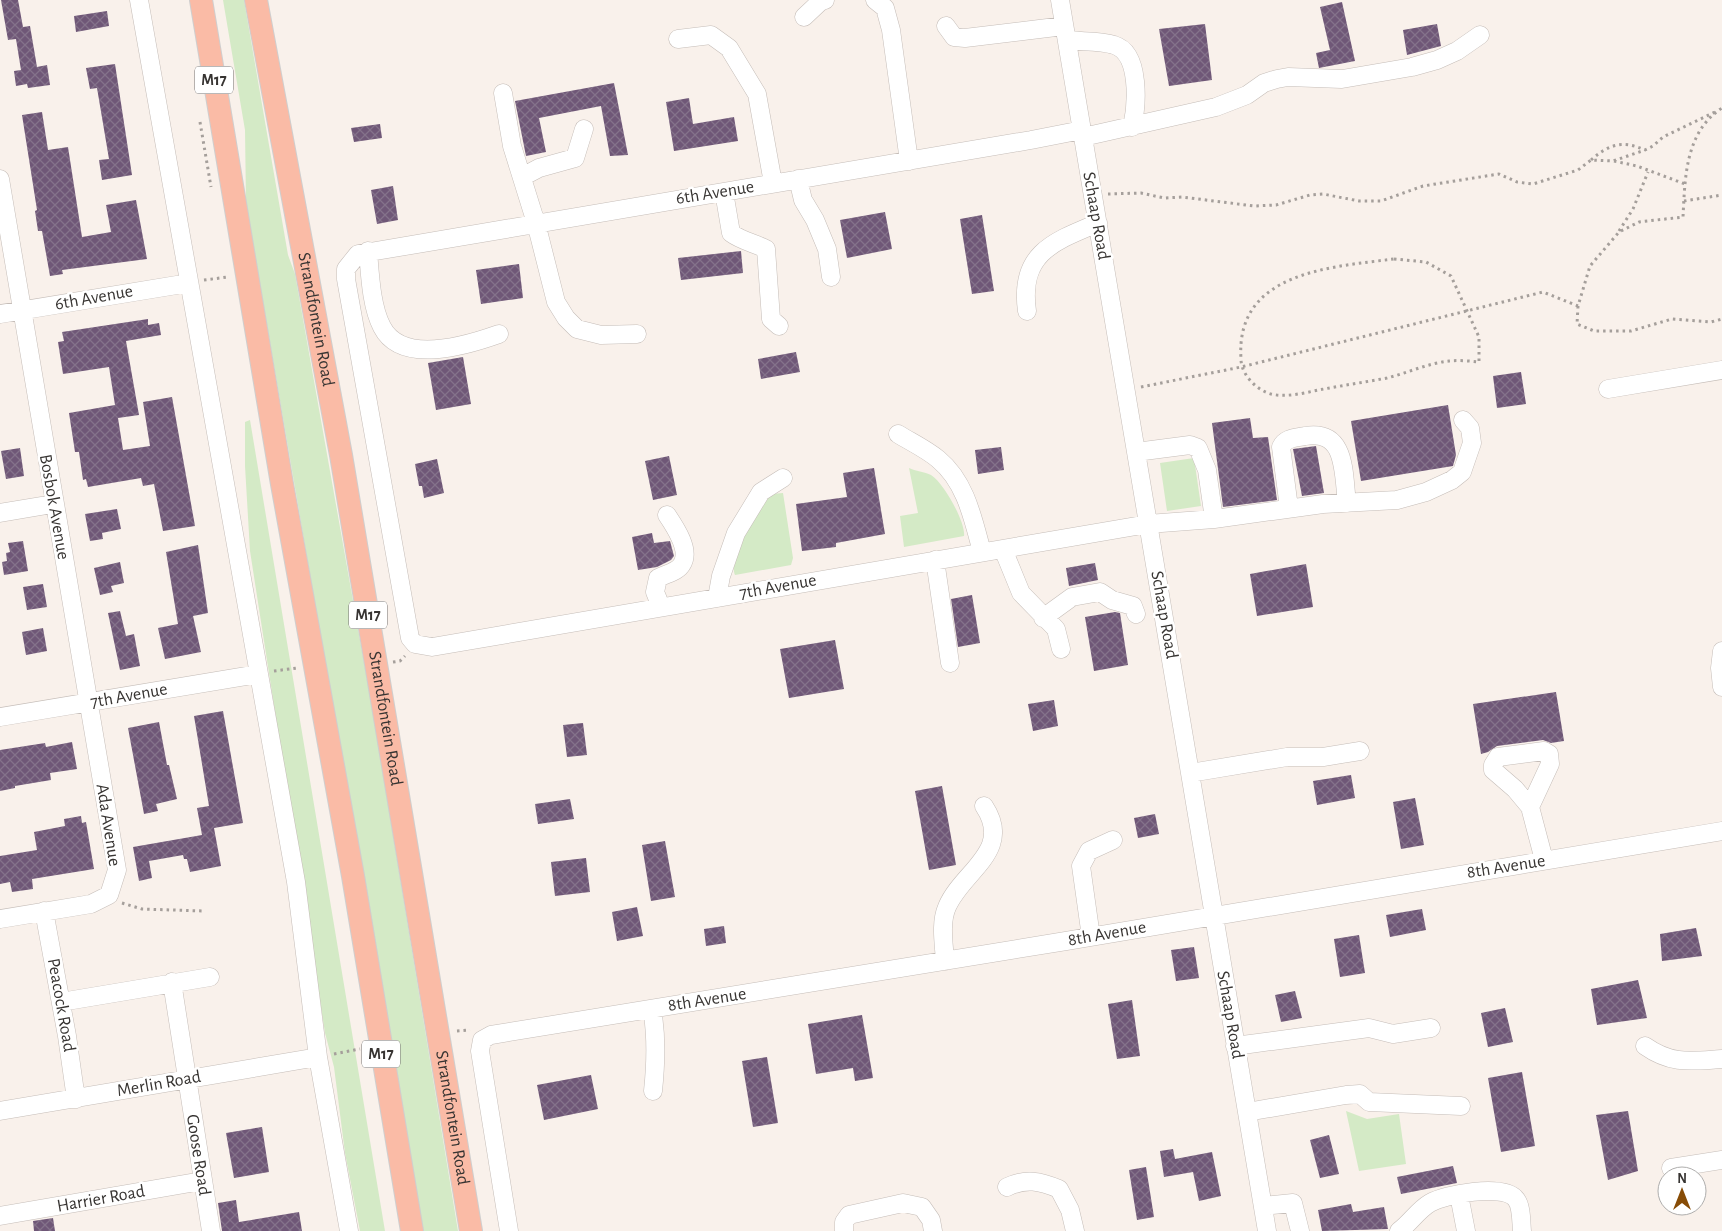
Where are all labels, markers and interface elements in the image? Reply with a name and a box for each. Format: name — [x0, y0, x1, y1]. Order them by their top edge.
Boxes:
road number: M17 — [195, 66, 233, 94]
street label: Schaap Road — [1079, 171, 1113, 261]
street label: 6th Avenue — [675, 178, 755, 208]
street label: Strandfontein Road — [294, 251, 337, 388]
street label: 6th Avenue — [54, 282, 134, 314]
street label: Bosbok Avenue — [36, 453, 72, 561]
street label: Schaap Road — [1147, 570, 1181, 660]
street label: 7th Avenue — [738, 571, 818, 603]
road number: M17 — [349, 602, 387, 628]
street label: Strandfontein Road — [365, 650, 405, 787]
street label: 7th Avenue — [89, 680, 169, 712]
street label: Ada Avenue — [93, 783, 123, 867]
street label: 8th Avenue — [1466, 852, 1546, 882]
street label: 8th Avenue — [1066, 918, 1148, 950]
street label: Peacock Road — [44, 957, 78, 1053]
street label: Schaap Road — [1213, 970, 1247, 1060]
street label: 8th Avenue — [667, 985, 747, 1015]
road number: M17 — [362, 1040, 400, 1068]
street label: Strandfontein Road — [432, 1049, 472, 1186]
street label: Merlin Road — [116, 1068, 202, 1100]
street label: Goose Road — [183, 1113, 213, 1197]
north arrow — [1657, 1166, 1707, 1216]
text: N — [1677, 1172, 1687, 1186]
street label: Harrier Road — [56, 1182, 146, 1216]

